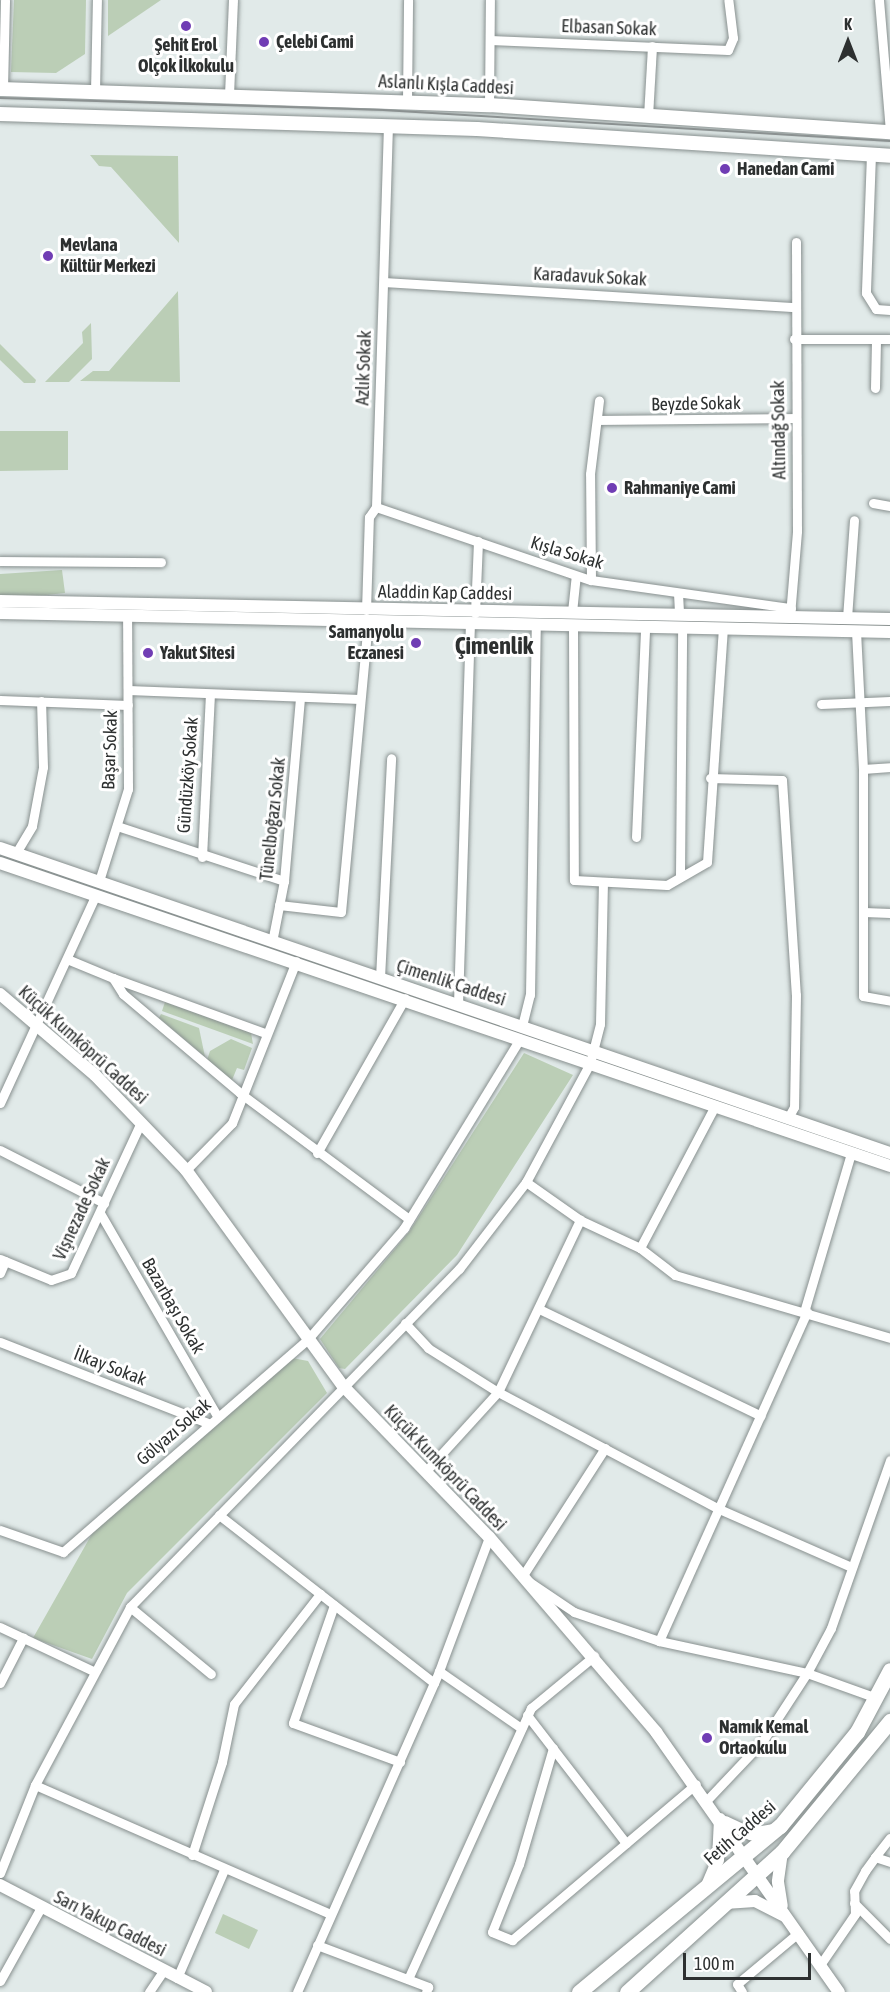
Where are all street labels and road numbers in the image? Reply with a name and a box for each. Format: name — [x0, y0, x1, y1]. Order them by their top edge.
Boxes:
street label: Elbasan Sokak — [561, 16, 657, 40]
street label: Aslanlı Kışla Caddesi — [378, 71, 514, 99]
street label: Karadavuk Sokak — [533, 263, 647, 291]
street label: Azlık Sokak — [352, 330, 376, 406]
street label: Altındağ Sokak — [767, 380, 791, 480]
street label: Beyzde Sokak — [651, 392, 741, 416]
street label: Kışla Sokak — [528, 532, 606, 574]
street label: Aladdin Kap Caddesi — [378, 581, 512, 605]
street label: Başar Sokak — [98, 710, 122, 790]
street label: Gündüzköy Sokak — [173, 716, 203, 834]
street label: Tünelboğazı Sokak — [256, 756, 290, 882]
street label: Çimenlik Caddesi — [394, 955, 508, 1011]
street label: Küçük Kumköprü Caddesi — [14, 981, 152, 1109]
street label: Vişnezade Sokak — [49, 1154, 115, 1264]
street label: Bazarbaşı Sokak — [137, 1254, 209, 1358]
street label: İlkay Sokak — [71, 1343, 149, 1391]
street label: Gölyazı Sokak — [132, 1394, 216, 1470]
street label: Küçük Kumköprü Caddesi — [379, 1401, 511, 1535]
street label: Fetih Caddesi — [700, 1796, 780, 1870]
street label: Sarı Yakup Caddesi — [50, 1886, 170, 1962]

